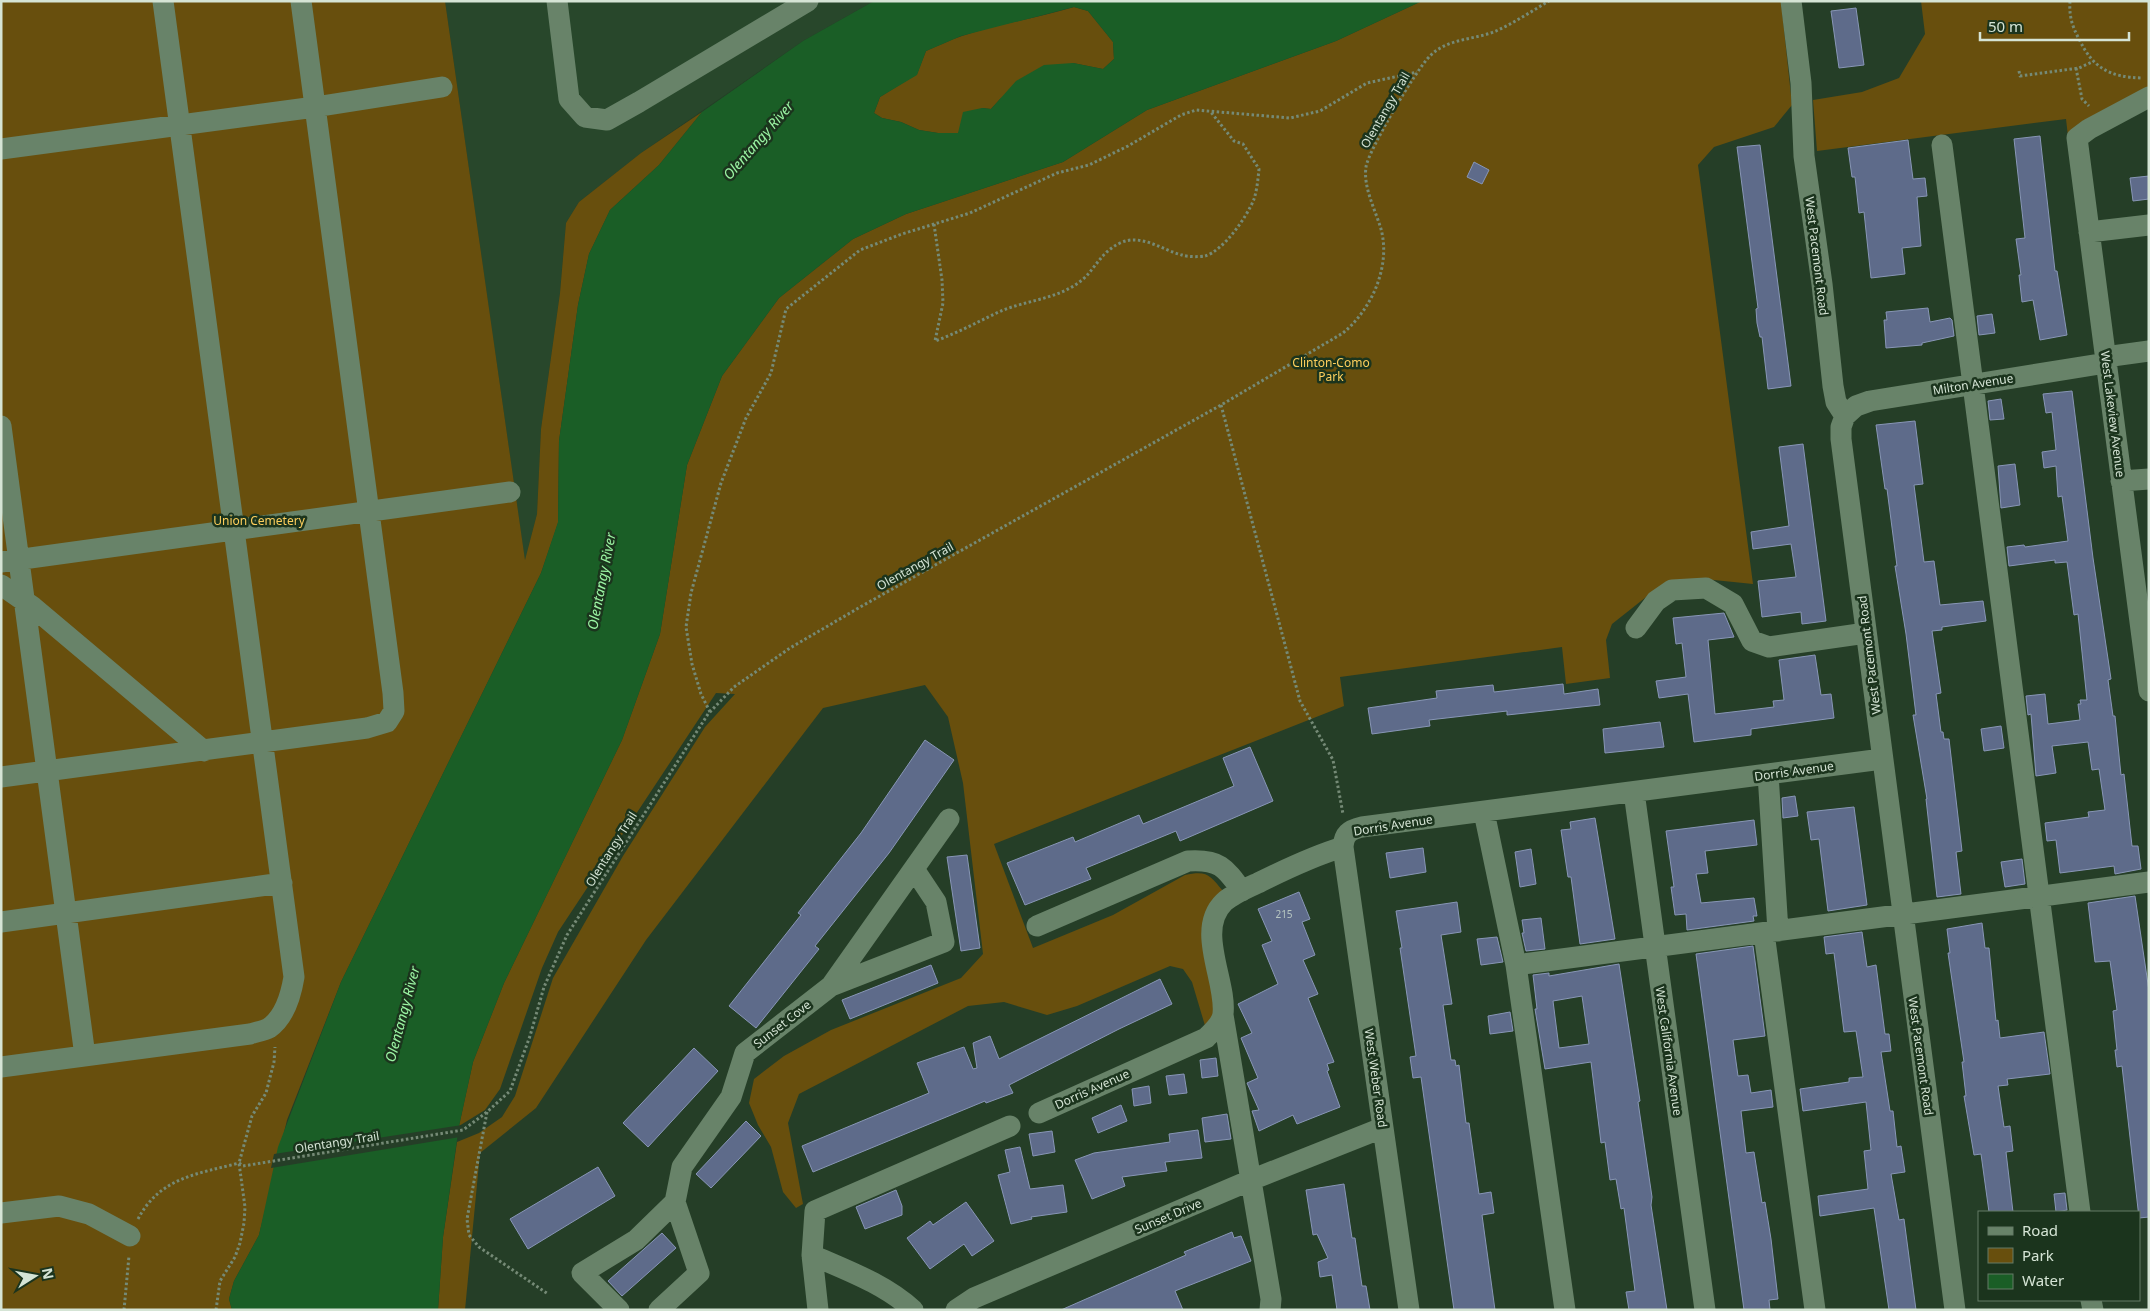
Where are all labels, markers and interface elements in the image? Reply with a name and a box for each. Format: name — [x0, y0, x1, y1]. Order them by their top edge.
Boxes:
scale bar — [1980, 10, 2129, 42]
text: 50 m — [1988, 16, 2023, 36]
street label: Olentangy Trail — [1356, 69, 1414, 151]
water label: Olentangy River — [719, 96, 798, 183]
street label: West Pacemont Road — [1801, 196, 1833, 316]
street label: West Lakeview Avenue — [2097, 350, 2129, 478]
park label: Clinton-Como Park — [1292, 354, 1370, 385]
street label: Milton Avenue — [1931, 369, 2015, 399]
park label: Union Cemetery — [213, 512, 306, 529]
water label: Olentangy River — [582, 530, 620, 631]
street label: Olentangy Trail — [874, 538, 956, 594]
street label: West Pacemont Road — [1853, 595, 1885, 715]
street label: Dorris Avenue — [1753, 757, 1835, 785]
street label: Olentangy Trail — [581, 808, 641, 890]
street label: Dorris Avenue — [1352, 810, 1434, 840]
house number: 215 — [1275, 907, 1293, 921]
water label: Olentangy River — [380, 964, 424, 1064]
street label: West California Avenue — [1652, 985, 1687, 1117]
street label: Sunset Cove — [750, 996, 815, 1052]
street label: West Pacemont Road — [1904, 996, 1938, 1116]
street label: West Weber Road — [1361, 1027, 1391, 1129]
street label: Dorris Avenue — [1052, 1065, 1132, 1113]
street label: Olentangy Trail — [293, 1127, 381, 1157]
street label: Sunset Drive — [1132, 1194, 1204, 1238]
legend — [1978, 1211, 2140, 1301]
text: Road — [2022, 1220, 2058, 1240]
text: Park — [2022, 1245, 2054, 1265]
north arrow — [10, 1251, 60, 1301]
text: N — [38, 1266, 59, 1281]
text: Water — [2022, 1270, 2064, 1290]

